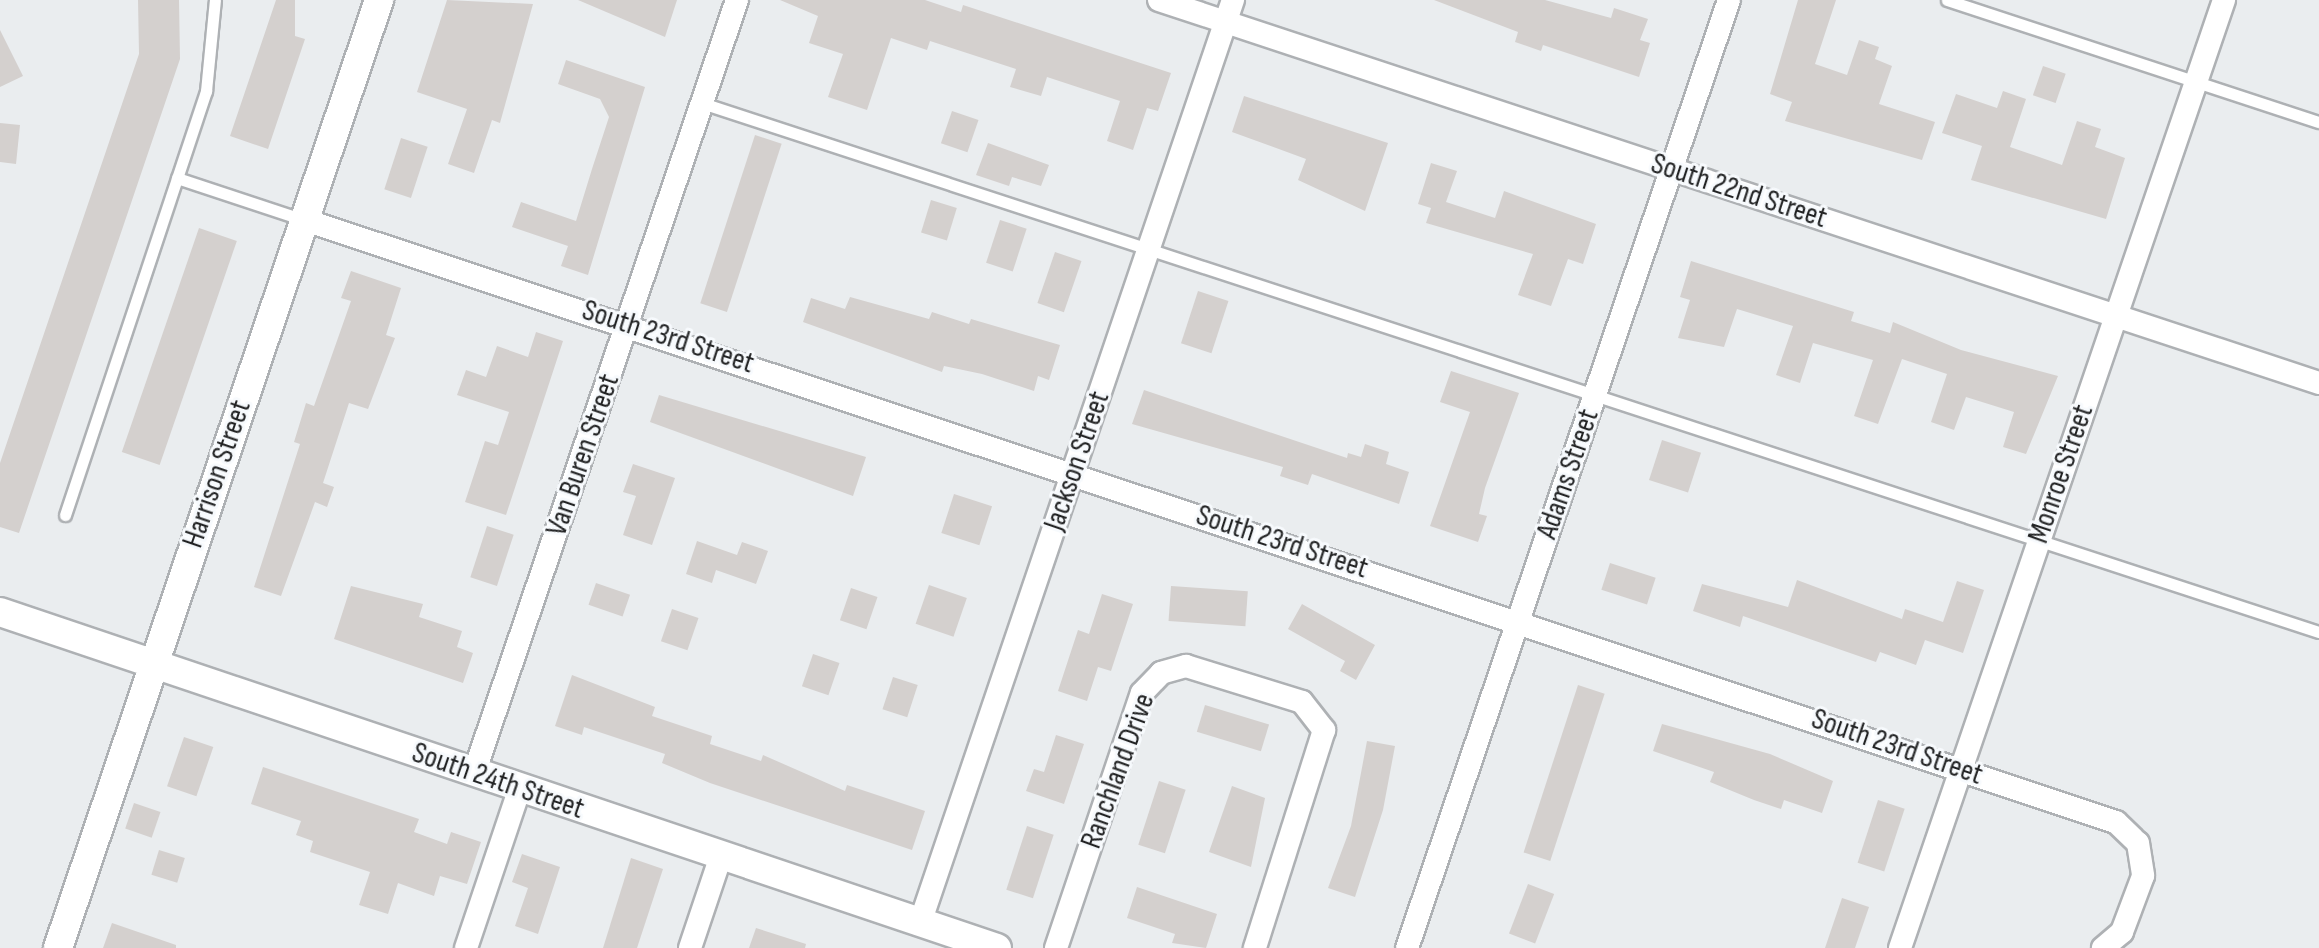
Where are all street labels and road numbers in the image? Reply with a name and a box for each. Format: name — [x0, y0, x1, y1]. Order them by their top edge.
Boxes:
street label: South 22nd Street — [1647, 146, 1831, 236]
street label: South 23rd Street — [578, 292, 758, 382]
street label: Van Buren Street — [539, 369, 627, 541]
street label: Jackson Street — [1036, 387, 1118, 535]
street label: Harrison Street — [175, 395, 259, 553]
street label: Monroe Street — [2021, 400, 2101, 548]
street label: Adams Street — [1529, 405, 1607, 543]
street label: South 23rd Street — [1192, 497, 1372, 587]
street label: Ranchland Drive — [1073, 689, 1163, 853]
street label: South 23rd Street — [1807, 701, 1987, 793]
street label: South 24th Street — [407, 735, 589, 827]

